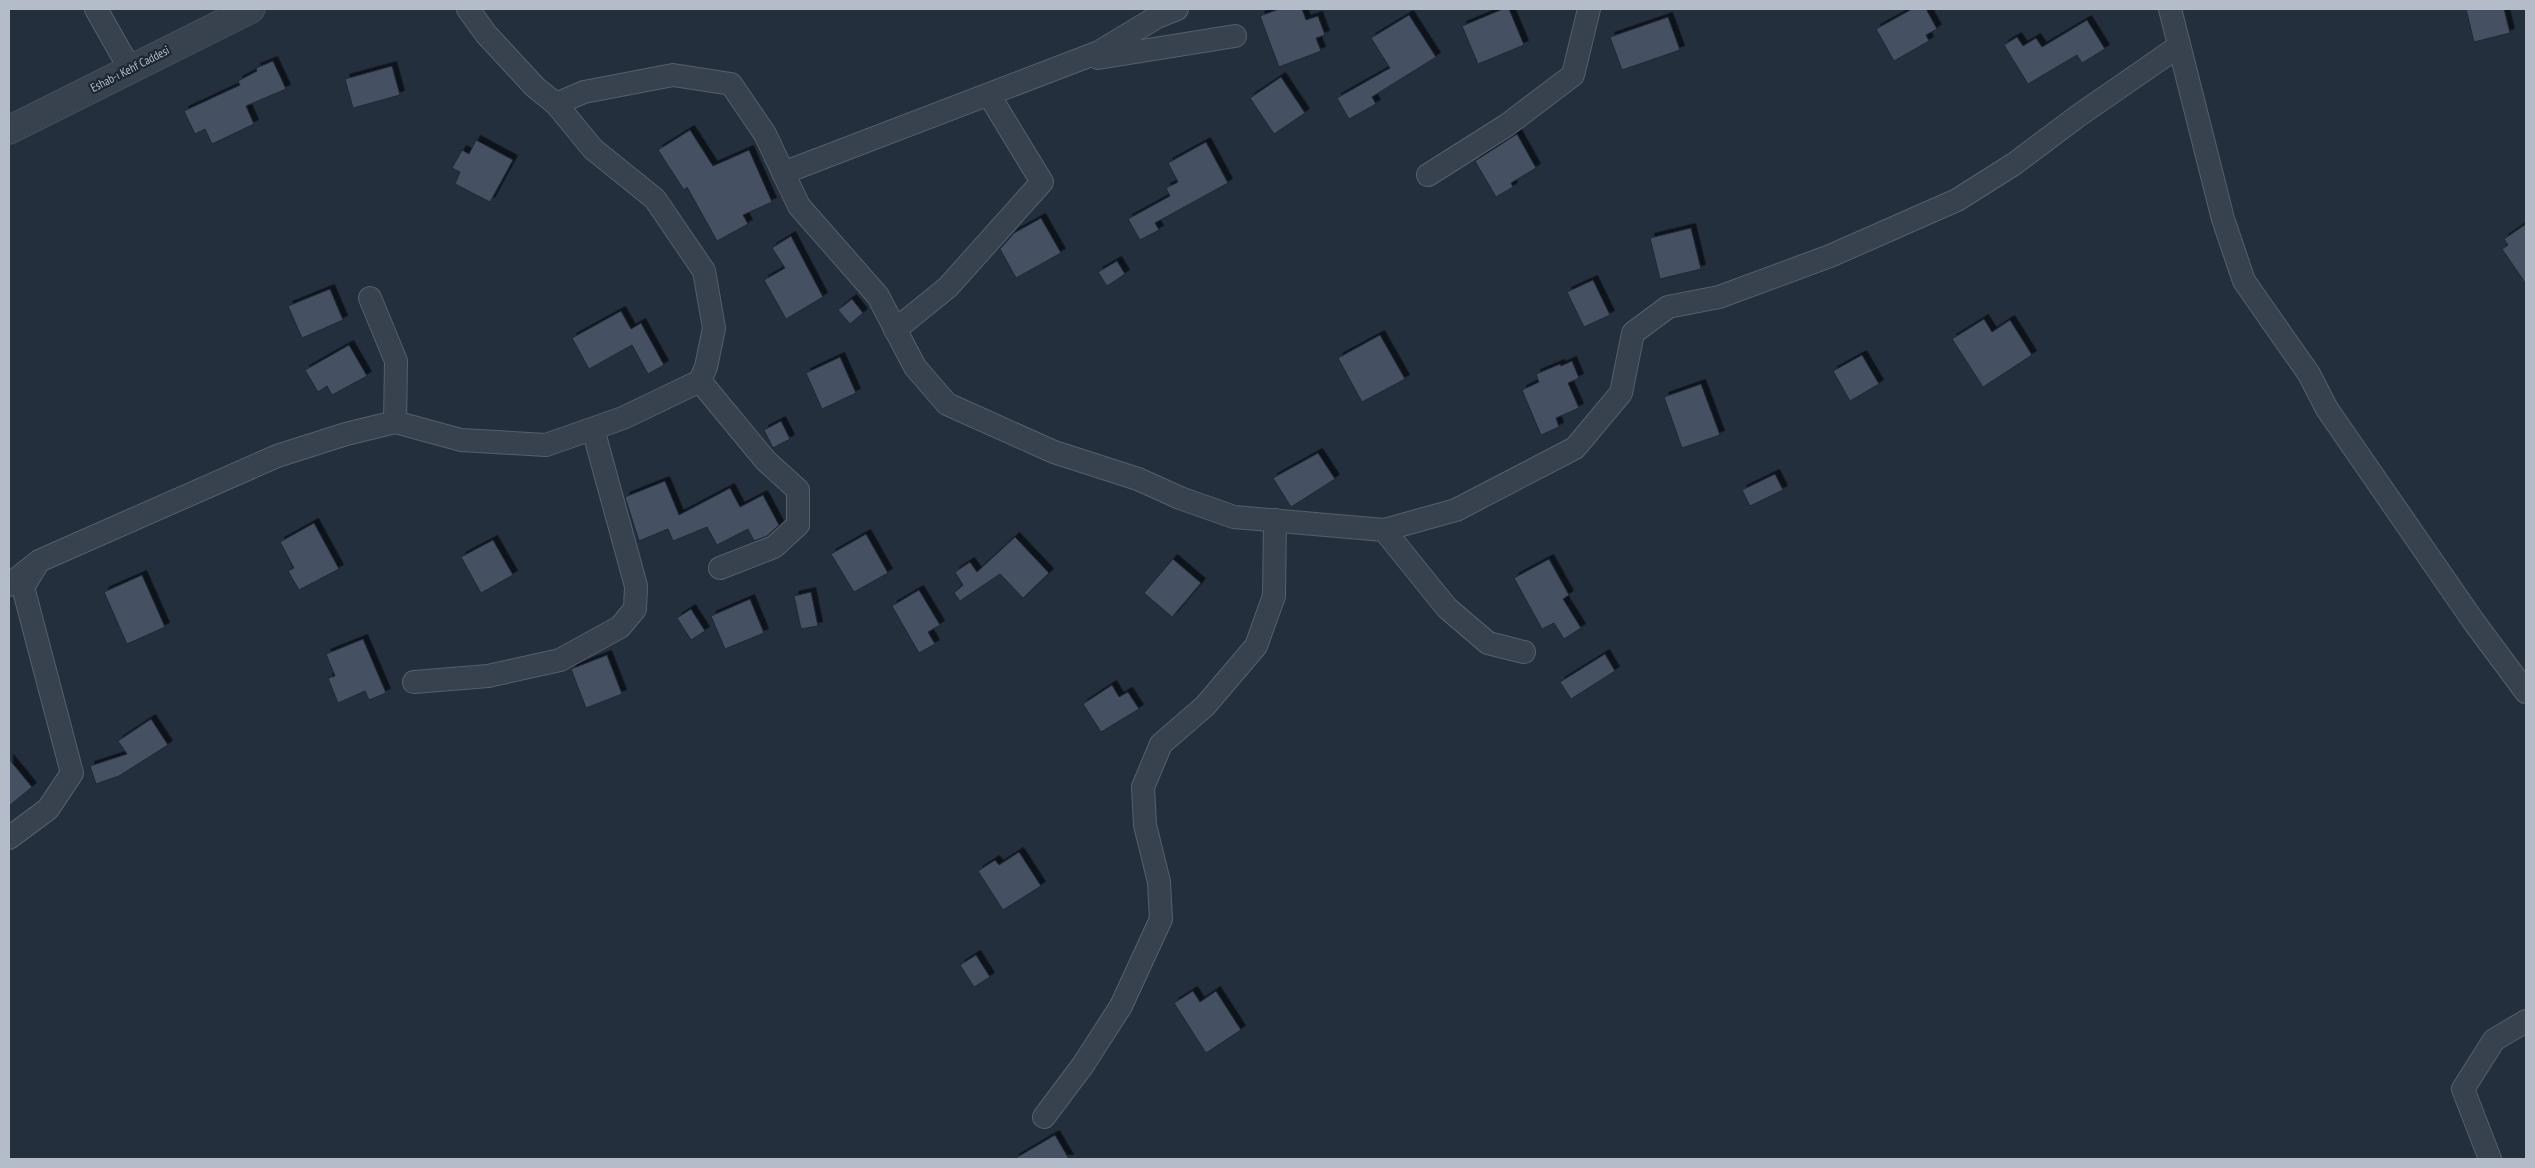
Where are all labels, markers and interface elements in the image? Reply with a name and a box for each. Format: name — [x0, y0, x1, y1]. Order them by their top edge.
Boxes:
street label: Eshab-ı Kehf Caddesi — [88, 42, 172, 95]

